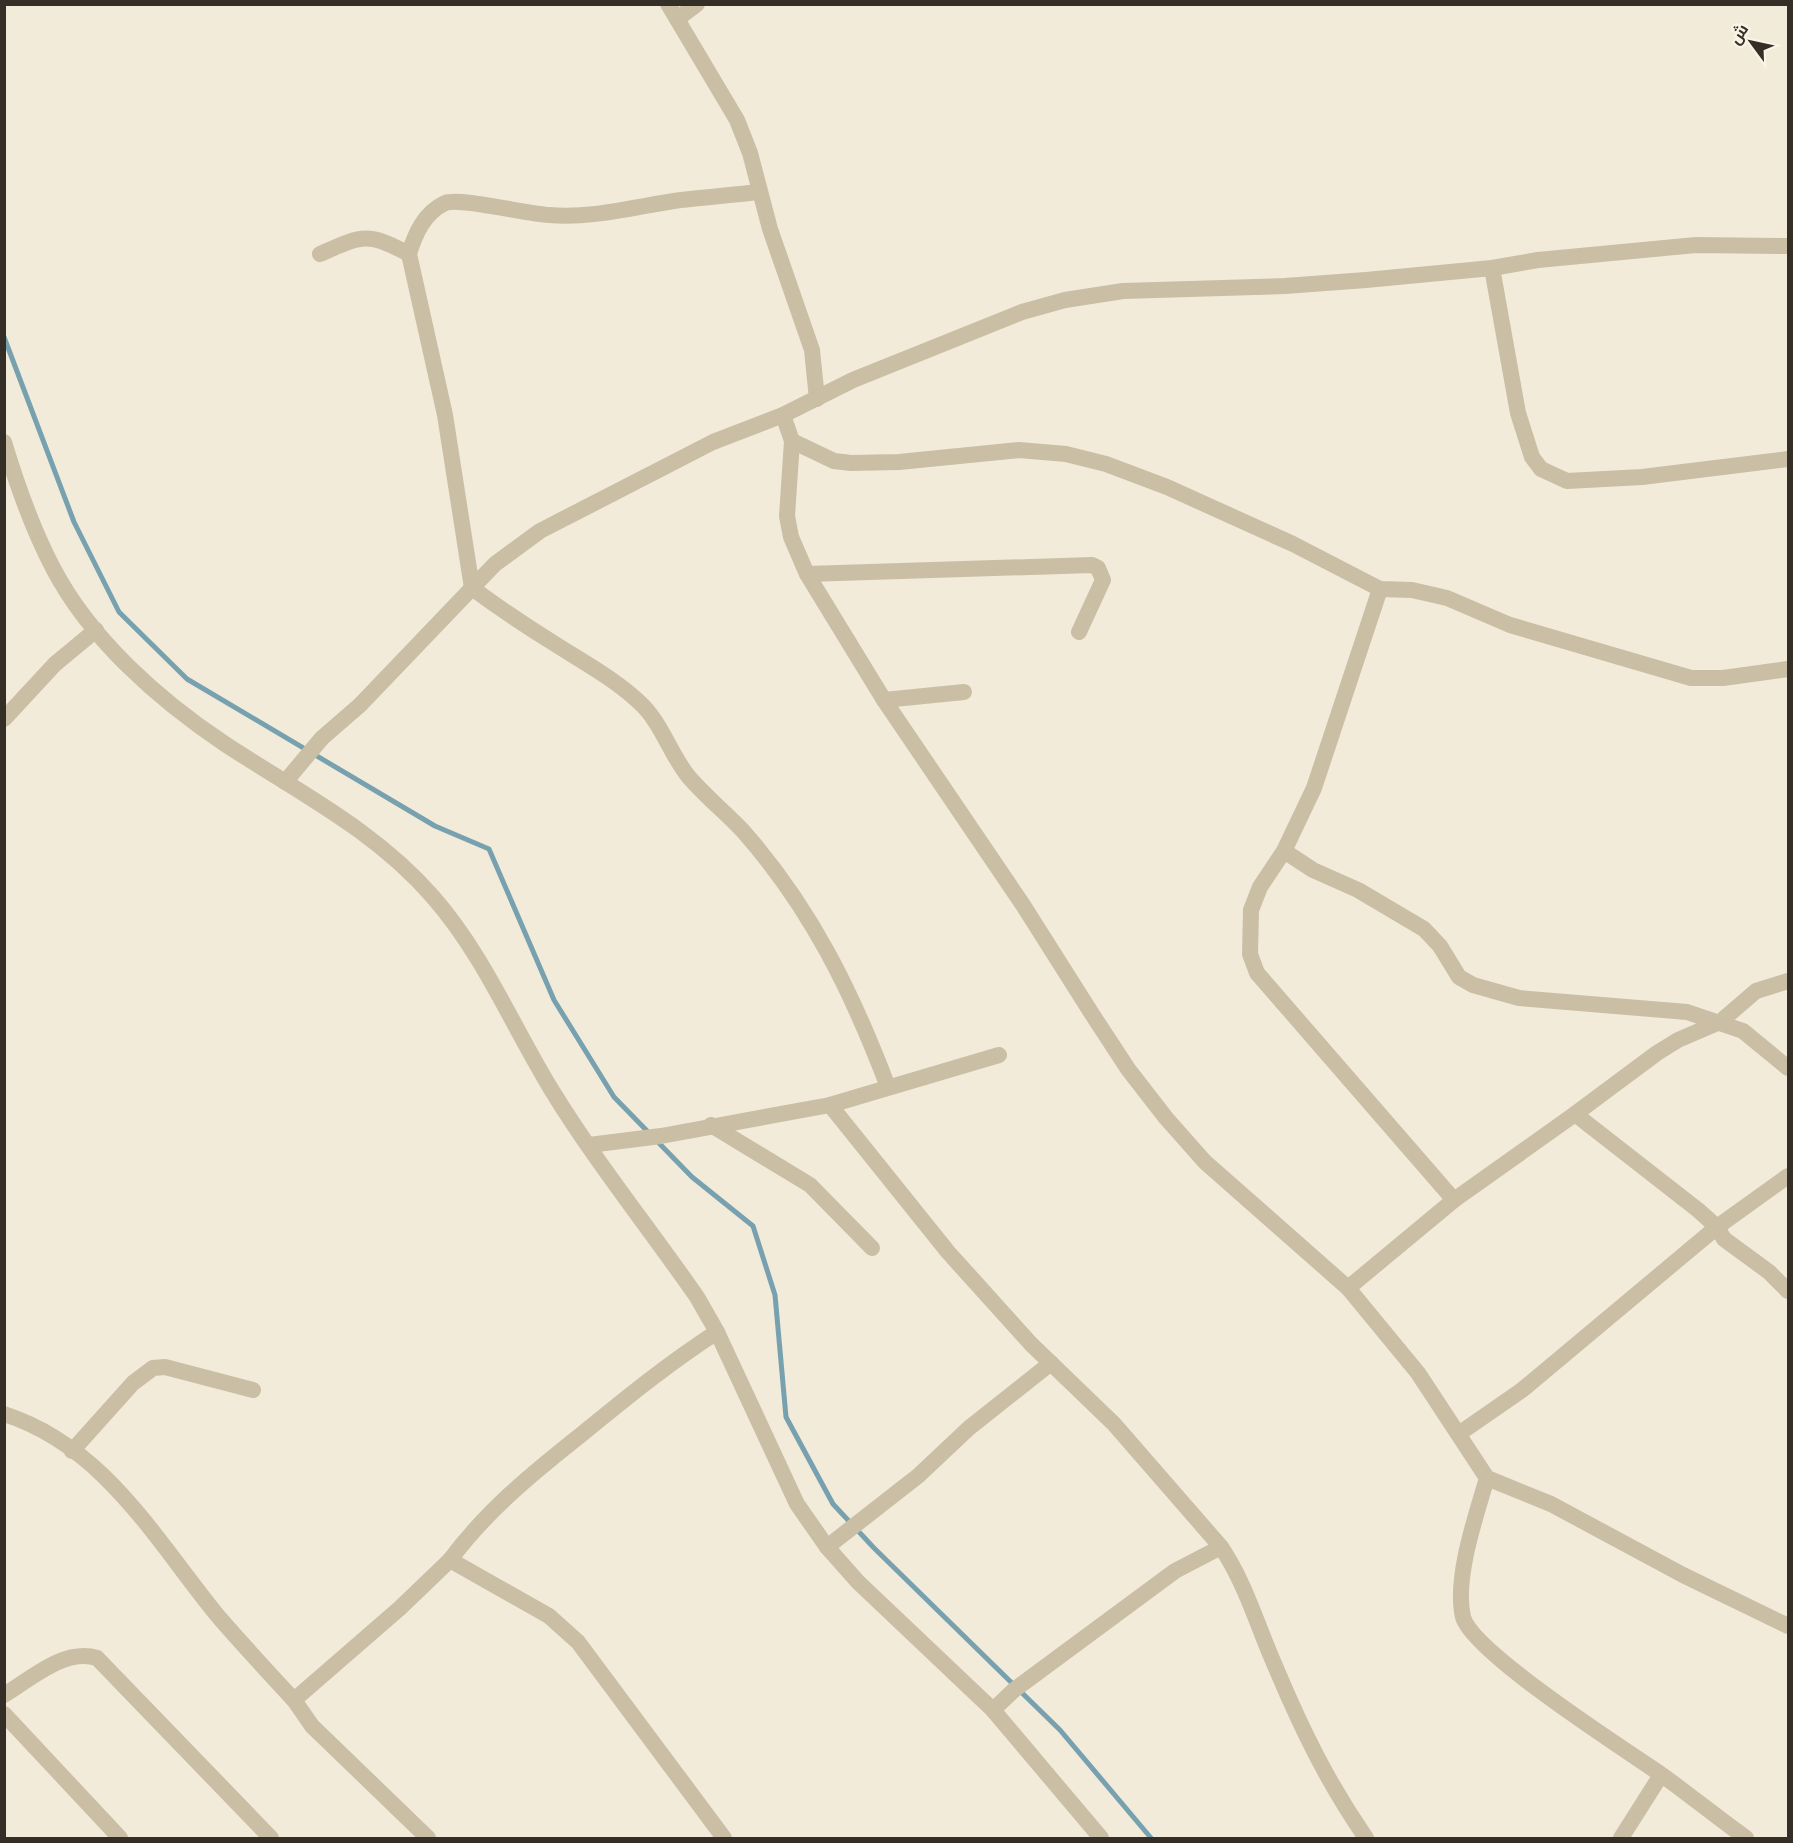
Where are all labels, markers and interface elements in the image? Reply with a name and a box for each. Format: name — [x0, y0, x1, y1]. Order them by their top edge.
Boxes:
north arrow — [1721, 12, 1781, 72]
text: ش — [1724, 19, 1753, 48]

